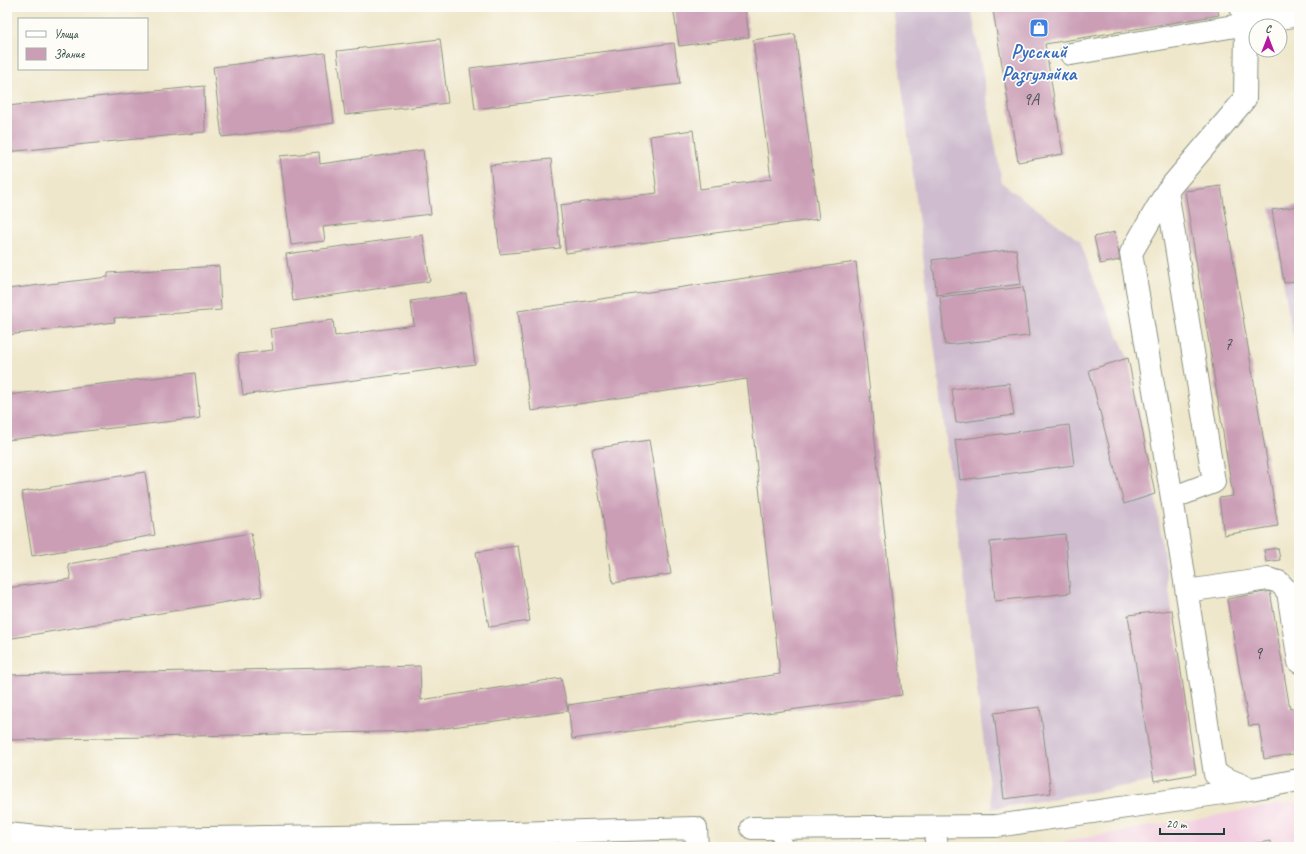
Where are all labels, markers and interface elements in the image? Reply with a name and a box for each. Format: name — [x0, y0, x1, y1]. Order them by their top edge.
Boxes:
shop icon: Русский Разгуляйка — [1028, 17, 1050, 39]
legend — [18, 18, 148, 70]
north arrow — [1248, 18, 1288, 58]
text: С — [1265, 21, 1272, 35]
text: Улица — [54, 26, 79, 42]
place label: Русский Разгуляйка — [1002, 40, 1078, 87]
text: Здание — [54, 46, 85, 62]
house number: 9А — [1023, 89, 1041, 110]
house number: 7 — [1224, 334, 1233, 355]
house number: 9 — [1254, 643, 1263, 664]
scale bar — [1160, 810, 1224, 836]
text: 20 m — [1166, 816, 1188, 832]

